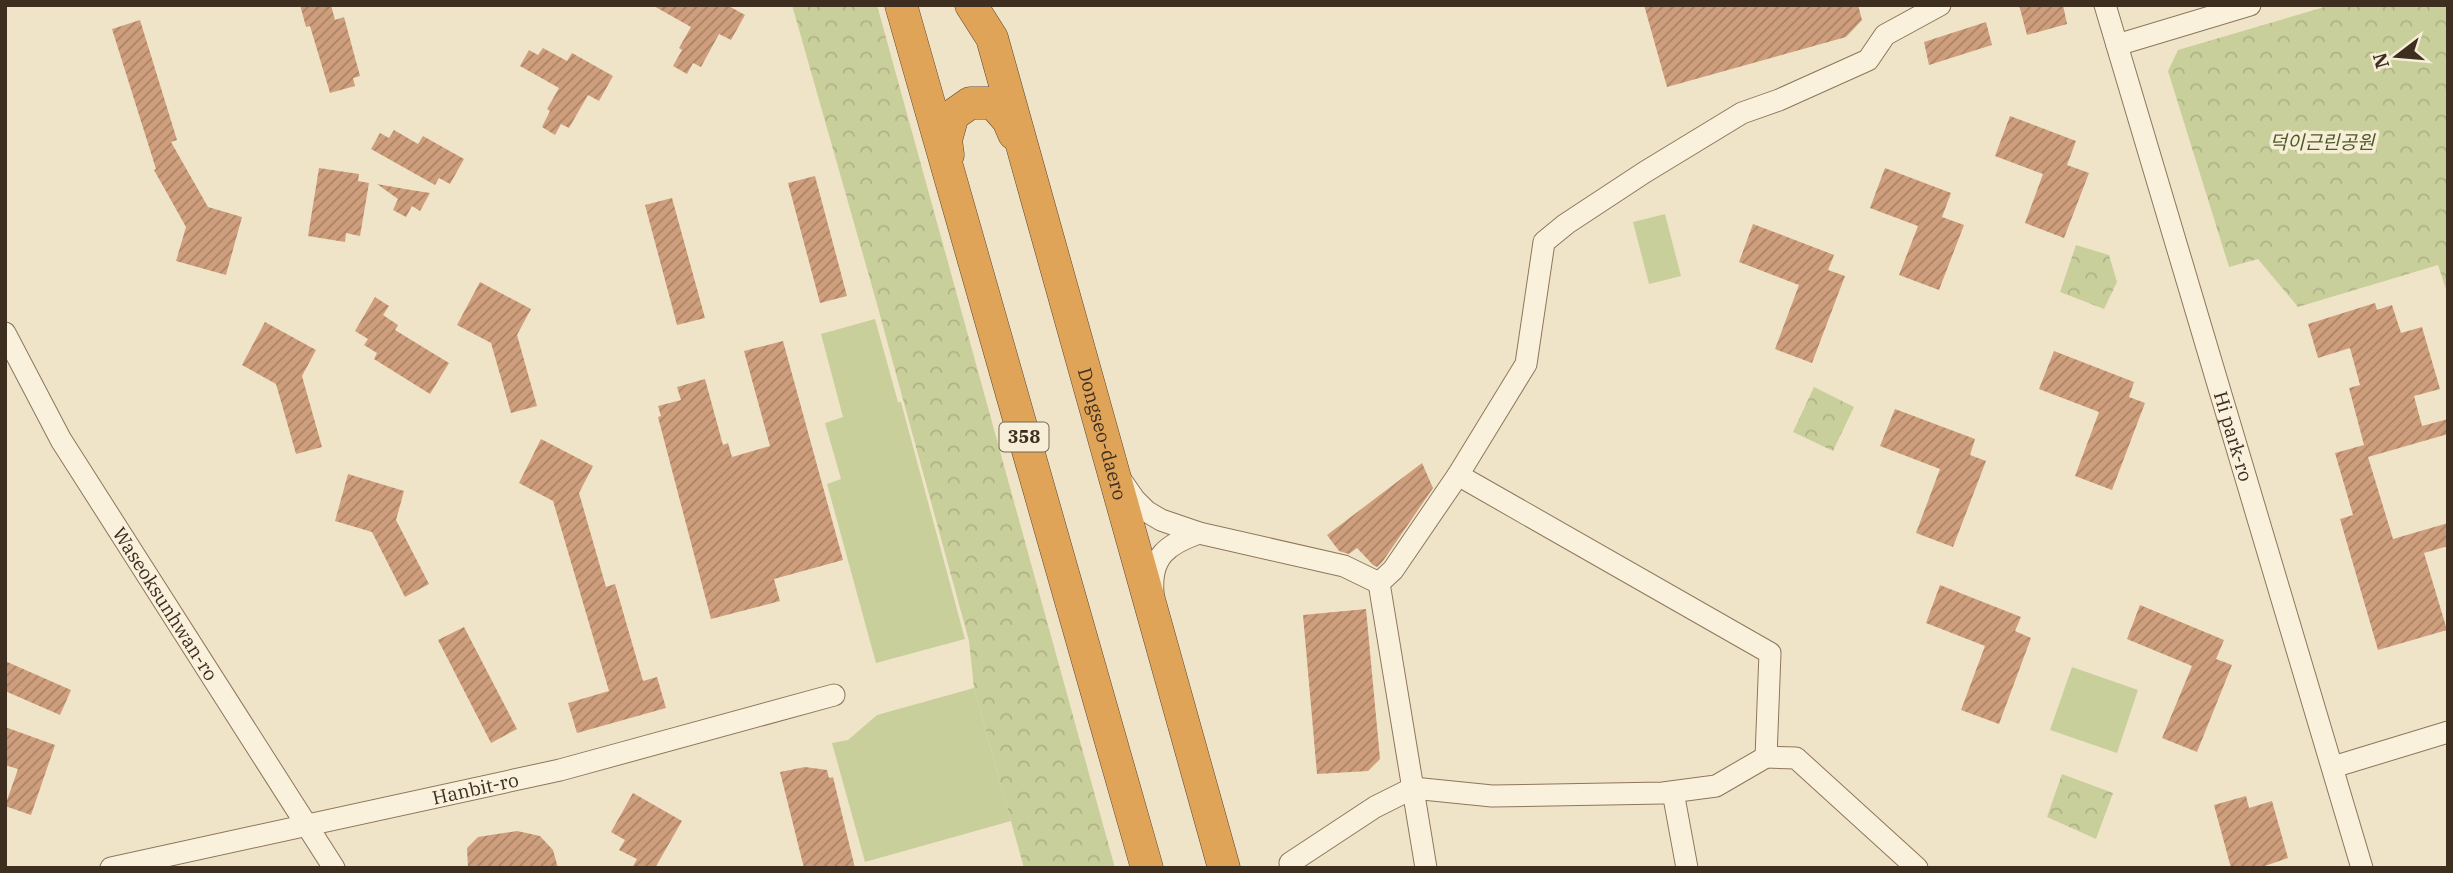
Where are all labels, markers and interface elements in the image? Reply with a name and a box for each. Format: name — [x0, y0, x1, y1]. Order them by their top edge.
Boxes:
north arrow — [2362, 21, 2432, 91]
text: N — [2367, 50, 2394, 71]
park label: 덕이근린공원 — [2270, 130, 2376, 154]
street label: Dongseo-daero — [1073, 365, 1133, 503]
street label: Hi park-ro — [2209, 388, 2258, 484]
road number: 358 — [1000, 422, 1048, 452]
street label: Waseoksunhwan-ro — [108, 522, 223, 685]
street label: Hanbit-ro — [430, 767, 521, 810]

